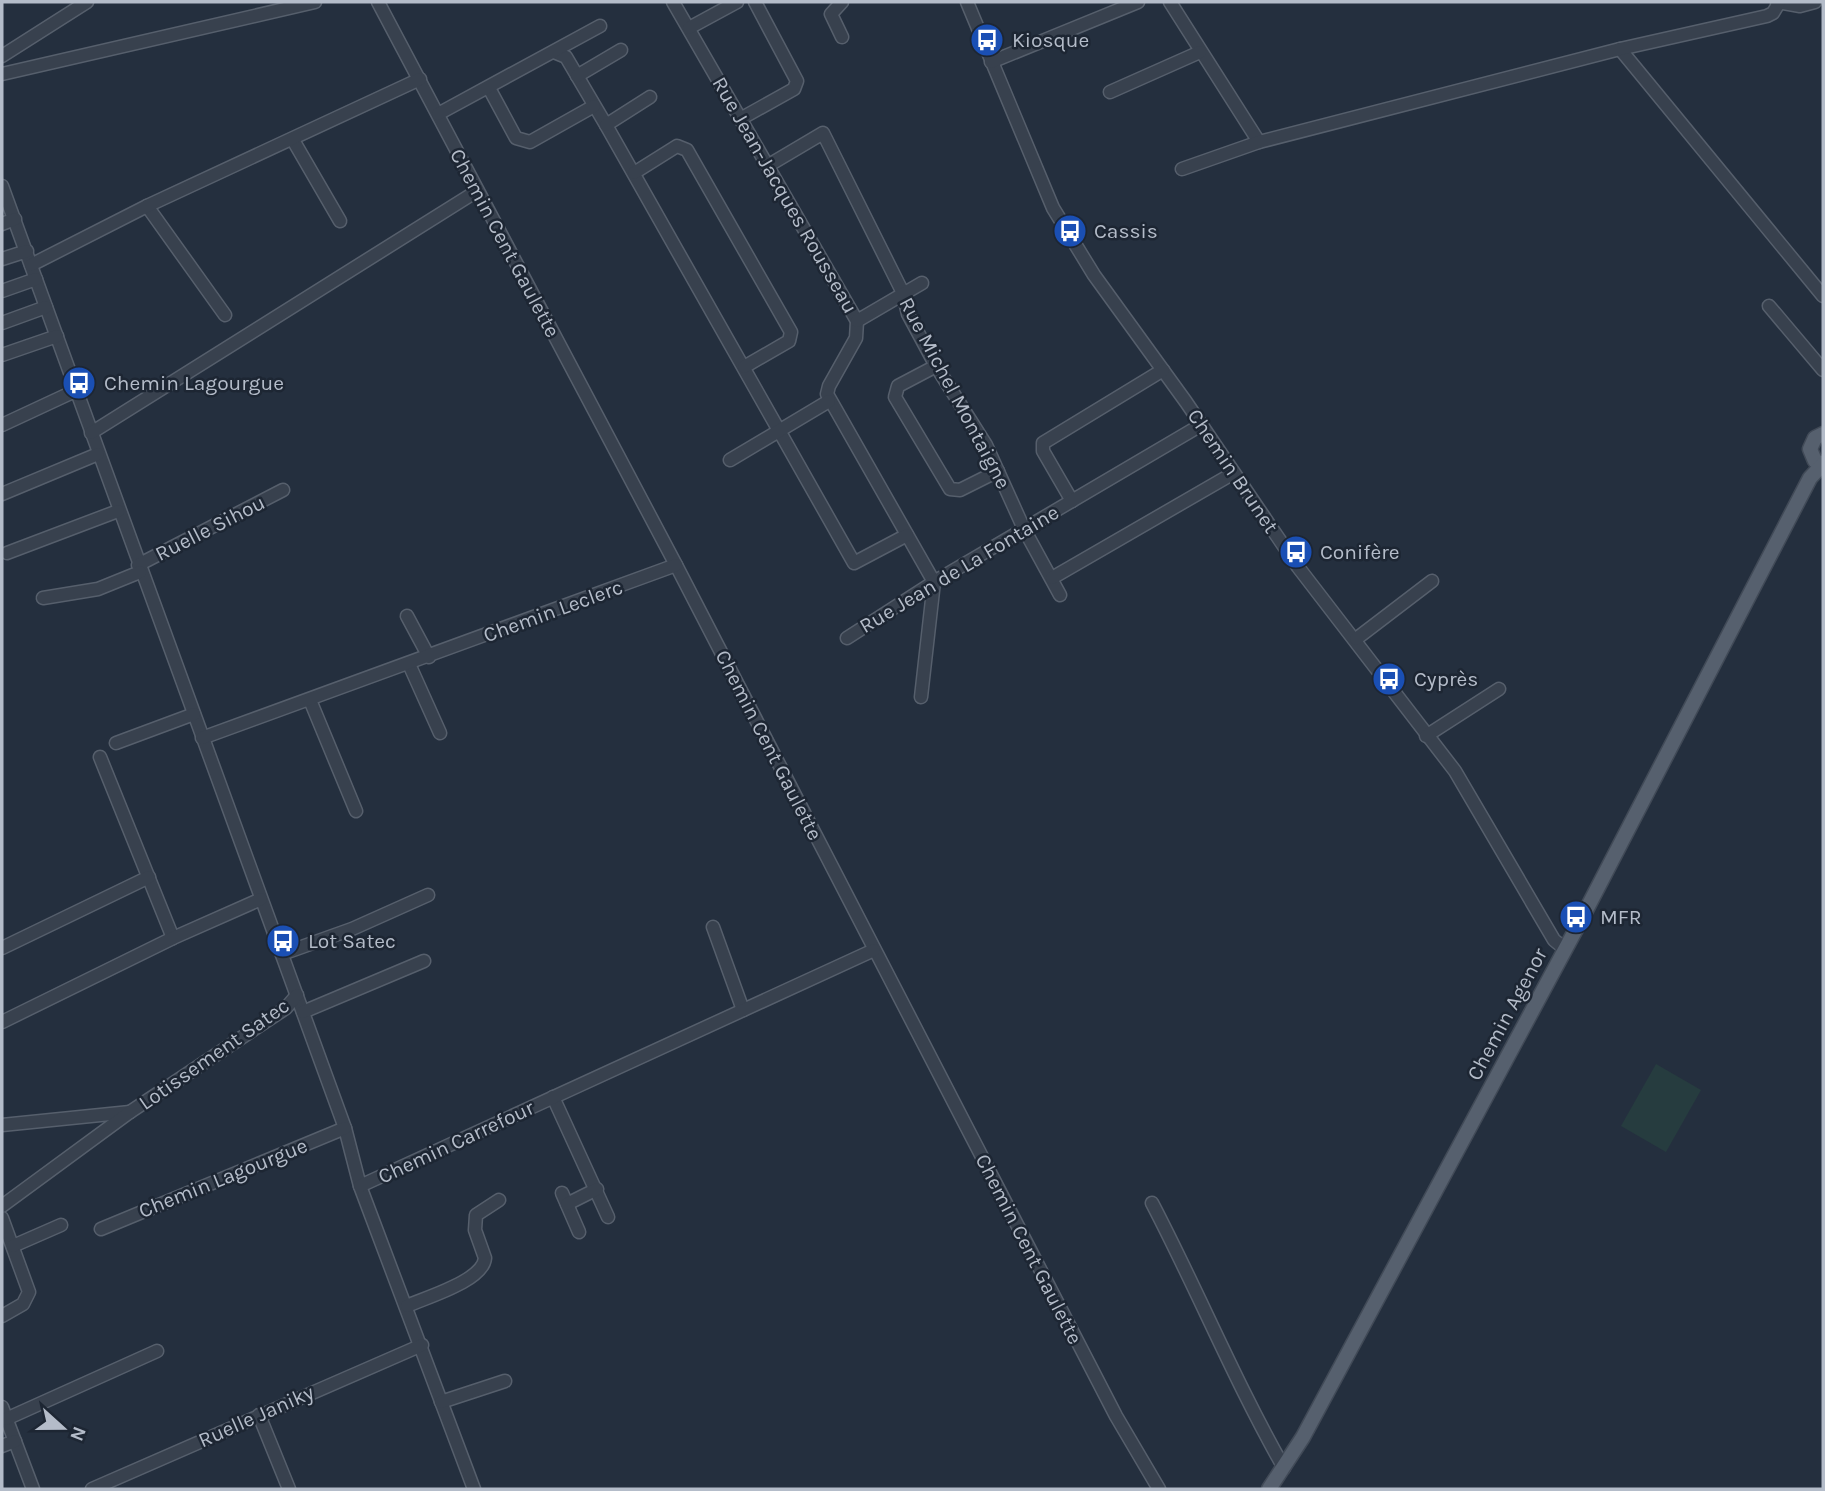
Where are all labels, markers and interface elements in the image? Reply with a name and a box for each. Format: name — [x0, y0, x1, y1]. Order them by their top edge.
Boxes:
bus stop icon: Kiosque — [968, 21, 1006, 59]
place label: Kiosque — [1012, 28, 1089, 52]
street label: Rue Jean-Jacques Rousseau — [707, 73, 863, 317]
street label: Chemin Cent Gaulette — [445, 145, 565, 341]
bus stop icon: Cassis — [1051, 212, 1089, 250]
place label: Cassis — [1094, 219, 1158, 243]
street label: Rue Michel Montaigne — [894, 293, 1016, 493]
bus stop icon: Chemin Lagourgue — [60, 364, 98, 402]
place label: Chemin Lagourgue — [104, 371, 284, 395]
street label: Chemin Brunet — [1183, 404, 1283, 538]
street label: Ruelle Sihou — [151, 490, 269, 566]
street label: Rue Jean de La Fontaine — [855, 500, 1063, 638]
bus stop icon: Conifère — [1277, 533, 1315, 571]
place label: Conifère — [1320, 540, 1400, 564]
street label: Chemin Leclerc — [480, 575, 626, 647]
street label: Chemin Cent Gaulette — [711, 646, 827, 844]
bus stop icon: Cyprès — [1370, 660, 1408, 698]
place label: Cyprès — [1414, 667, 1478, 691]
bus stop icon: MFR — [1557, 898, 1595, 936]
place label: MFR — [1600, 905, 1642, 929]
bus stop icon: Lot Satec — [264, 922, 302, 960]
place label: Lot Satec — [308, 929, 396, 953]
street label: Chemin Agenor — [1462, 943, 1552, 1084]
street label: Lotissement Satec — [134, 993, 294, 1115]
street label: Chemin Carrefour — [374, 1095, 538, 1189]
street label: Chemin Lagourgue — [135, 1133, 311, 1223]
street label: Chemin Cent Gaulette — [971, 1150, 1087, 1348]
street label: Ruelle Janiky — [194, 1380, 318, 1452]
north arrow — [28, 1393, 98, 1463]
text: N — [65, 1423, 91, 1444]

